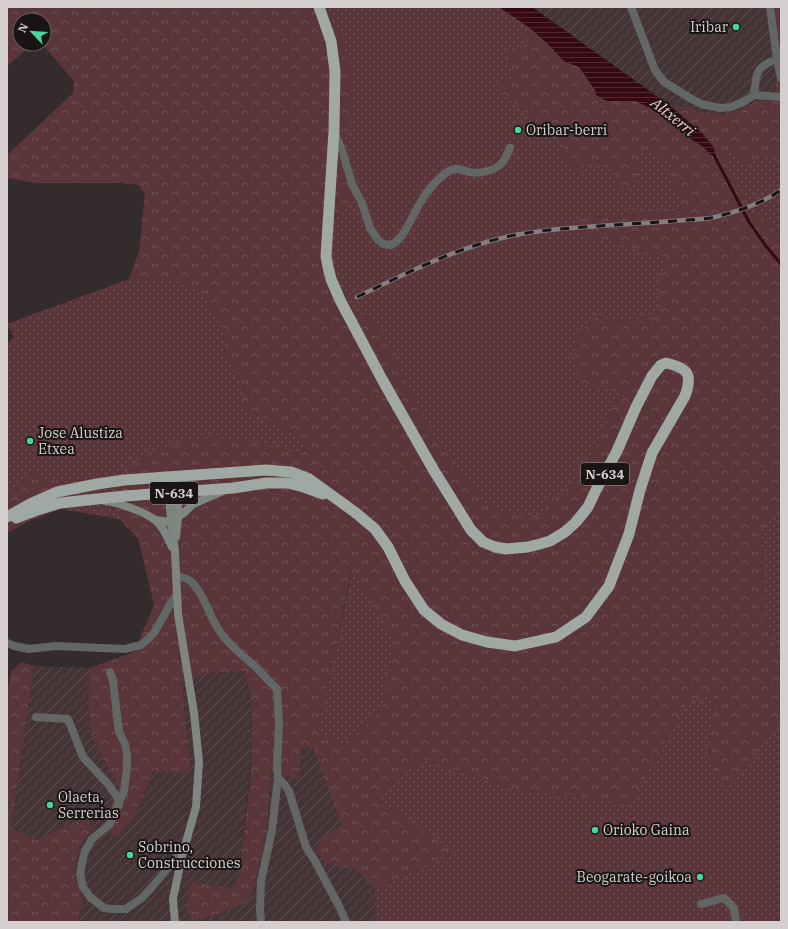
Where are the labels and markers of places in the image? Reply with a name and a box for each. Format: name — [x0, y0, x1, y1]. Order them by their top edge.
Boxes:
place label: Iribar — [690, 18, 729, 36]
marker: Iribar — [731, 22, 741, 32]
place label: Oribar-berri — [526, 121, 607, 139]
marker: Oribar-berri — [513, 125, 523, 135]
place label: Jose Alustiza Etxea — [38, 424, 123, 458]
marker: Jose Alustiza Etxea — [25, 436, 35, 446]
place label: Olaeta, Serrerias — [58, 788, 119, 822]
marker: Olaeta, Serrerias — [45, 800, 55, 810]
place label: Orioko Gaina — [603, 821, 690, 839]
marker: Orioko Gaina — [590, 825, 600, 835]
place label: Sobrino, Construcciones — [138, 838, 241, 872]
marker: Sobrino, Construcciones — [125, 850, 135, 860]
place label: Beogarate-goikoa — [577, 868, 692, 886]
marker: Beogarate-goikoa — [695, 872, 705, 882]

